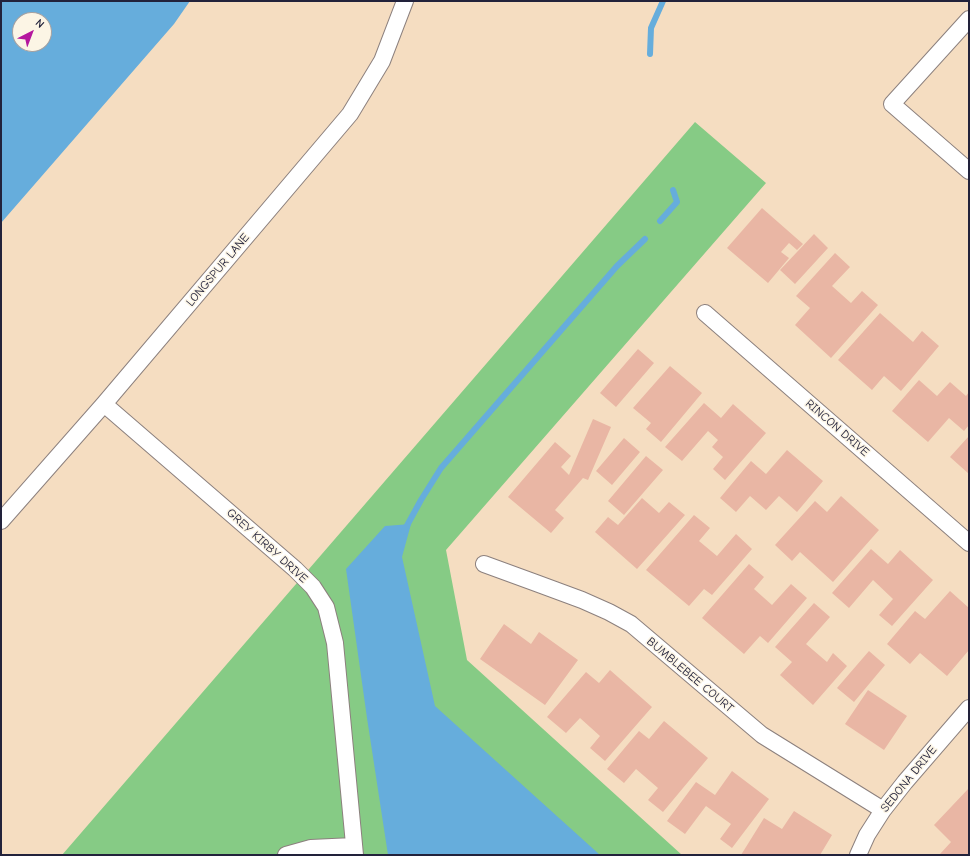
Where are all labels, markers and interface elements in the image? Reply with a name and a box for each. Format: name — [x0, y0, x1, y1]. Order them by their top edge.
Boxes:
north arrow — [12, 12, 52, 52]
text: N — [33, 16, 47, 31]
street label: LONGSPUR LANE — [183, 231, 253, 309]
street label: RINCON DRIVE — [802, 396, 872, 460]
street label: GREY KIRBY DRIVE — [223, 506, 311, 586]
street label: BUMBLEBEE COURT — [644, 634, 736, 716]
street label: SEDONA DRIVE — [878, 743, 940, 815]

